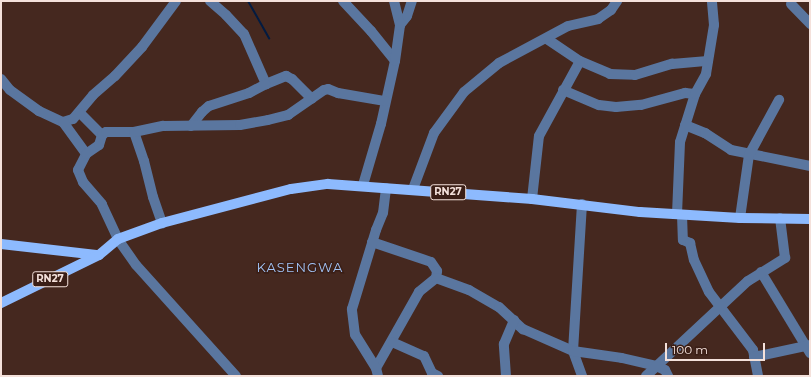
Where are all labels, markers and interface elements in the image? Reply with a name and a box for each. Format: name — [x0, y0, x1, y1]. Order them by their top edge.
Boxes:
road number: RN27 — [430, 184, 466, 200]
district label: KASENGWA — [257, 259, 343, 275]
road number: RN27 — [32, 271, 68, 287]
scale bar — [667, 335, 767, 361]
text: 100 m — [672, 342, 708, 357]

